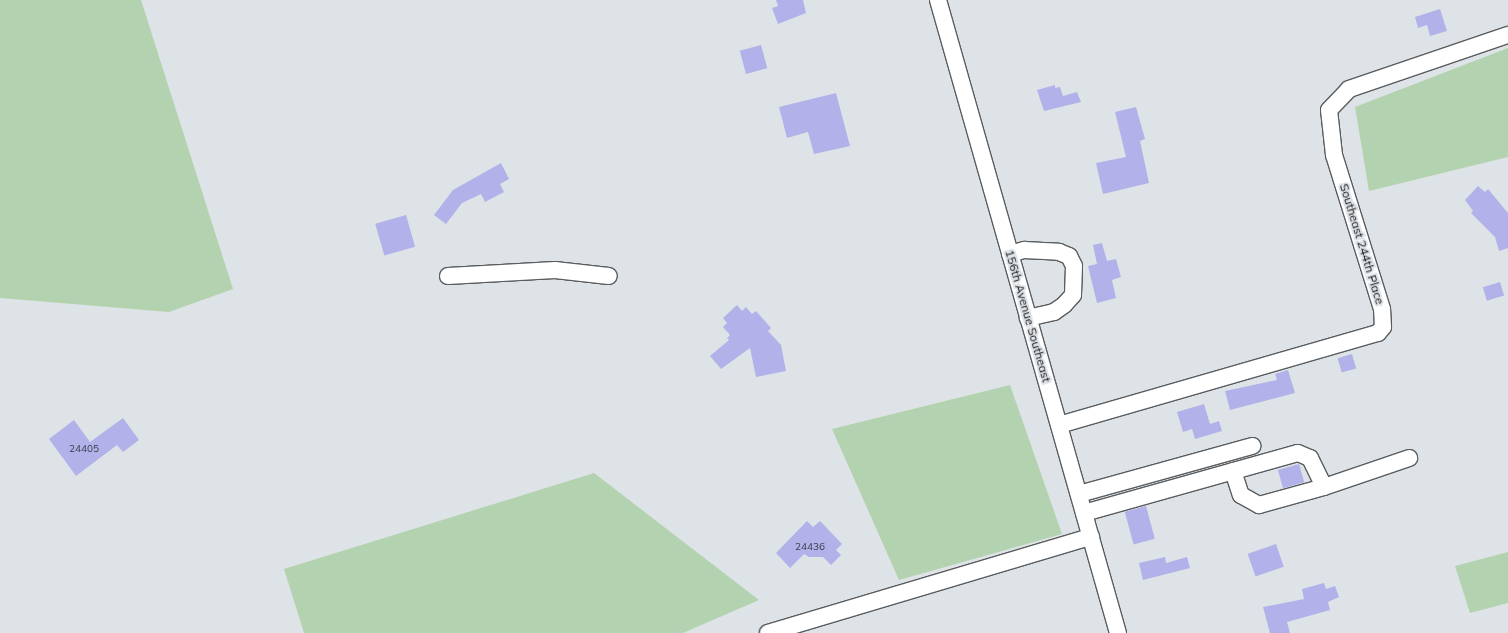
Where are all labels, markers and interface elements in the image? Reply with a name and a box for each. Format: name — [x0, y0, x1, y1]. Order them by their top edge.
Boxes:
street label: Southeast 244th Place — [1337, 182, 1387, 306]
street label: 156th Avenue Southeast — [1002, 248, 1054, 384]
house number: 24405 — [69, 443, 99, 455]
house number: 24436 — [795, 541, 825, 553]

